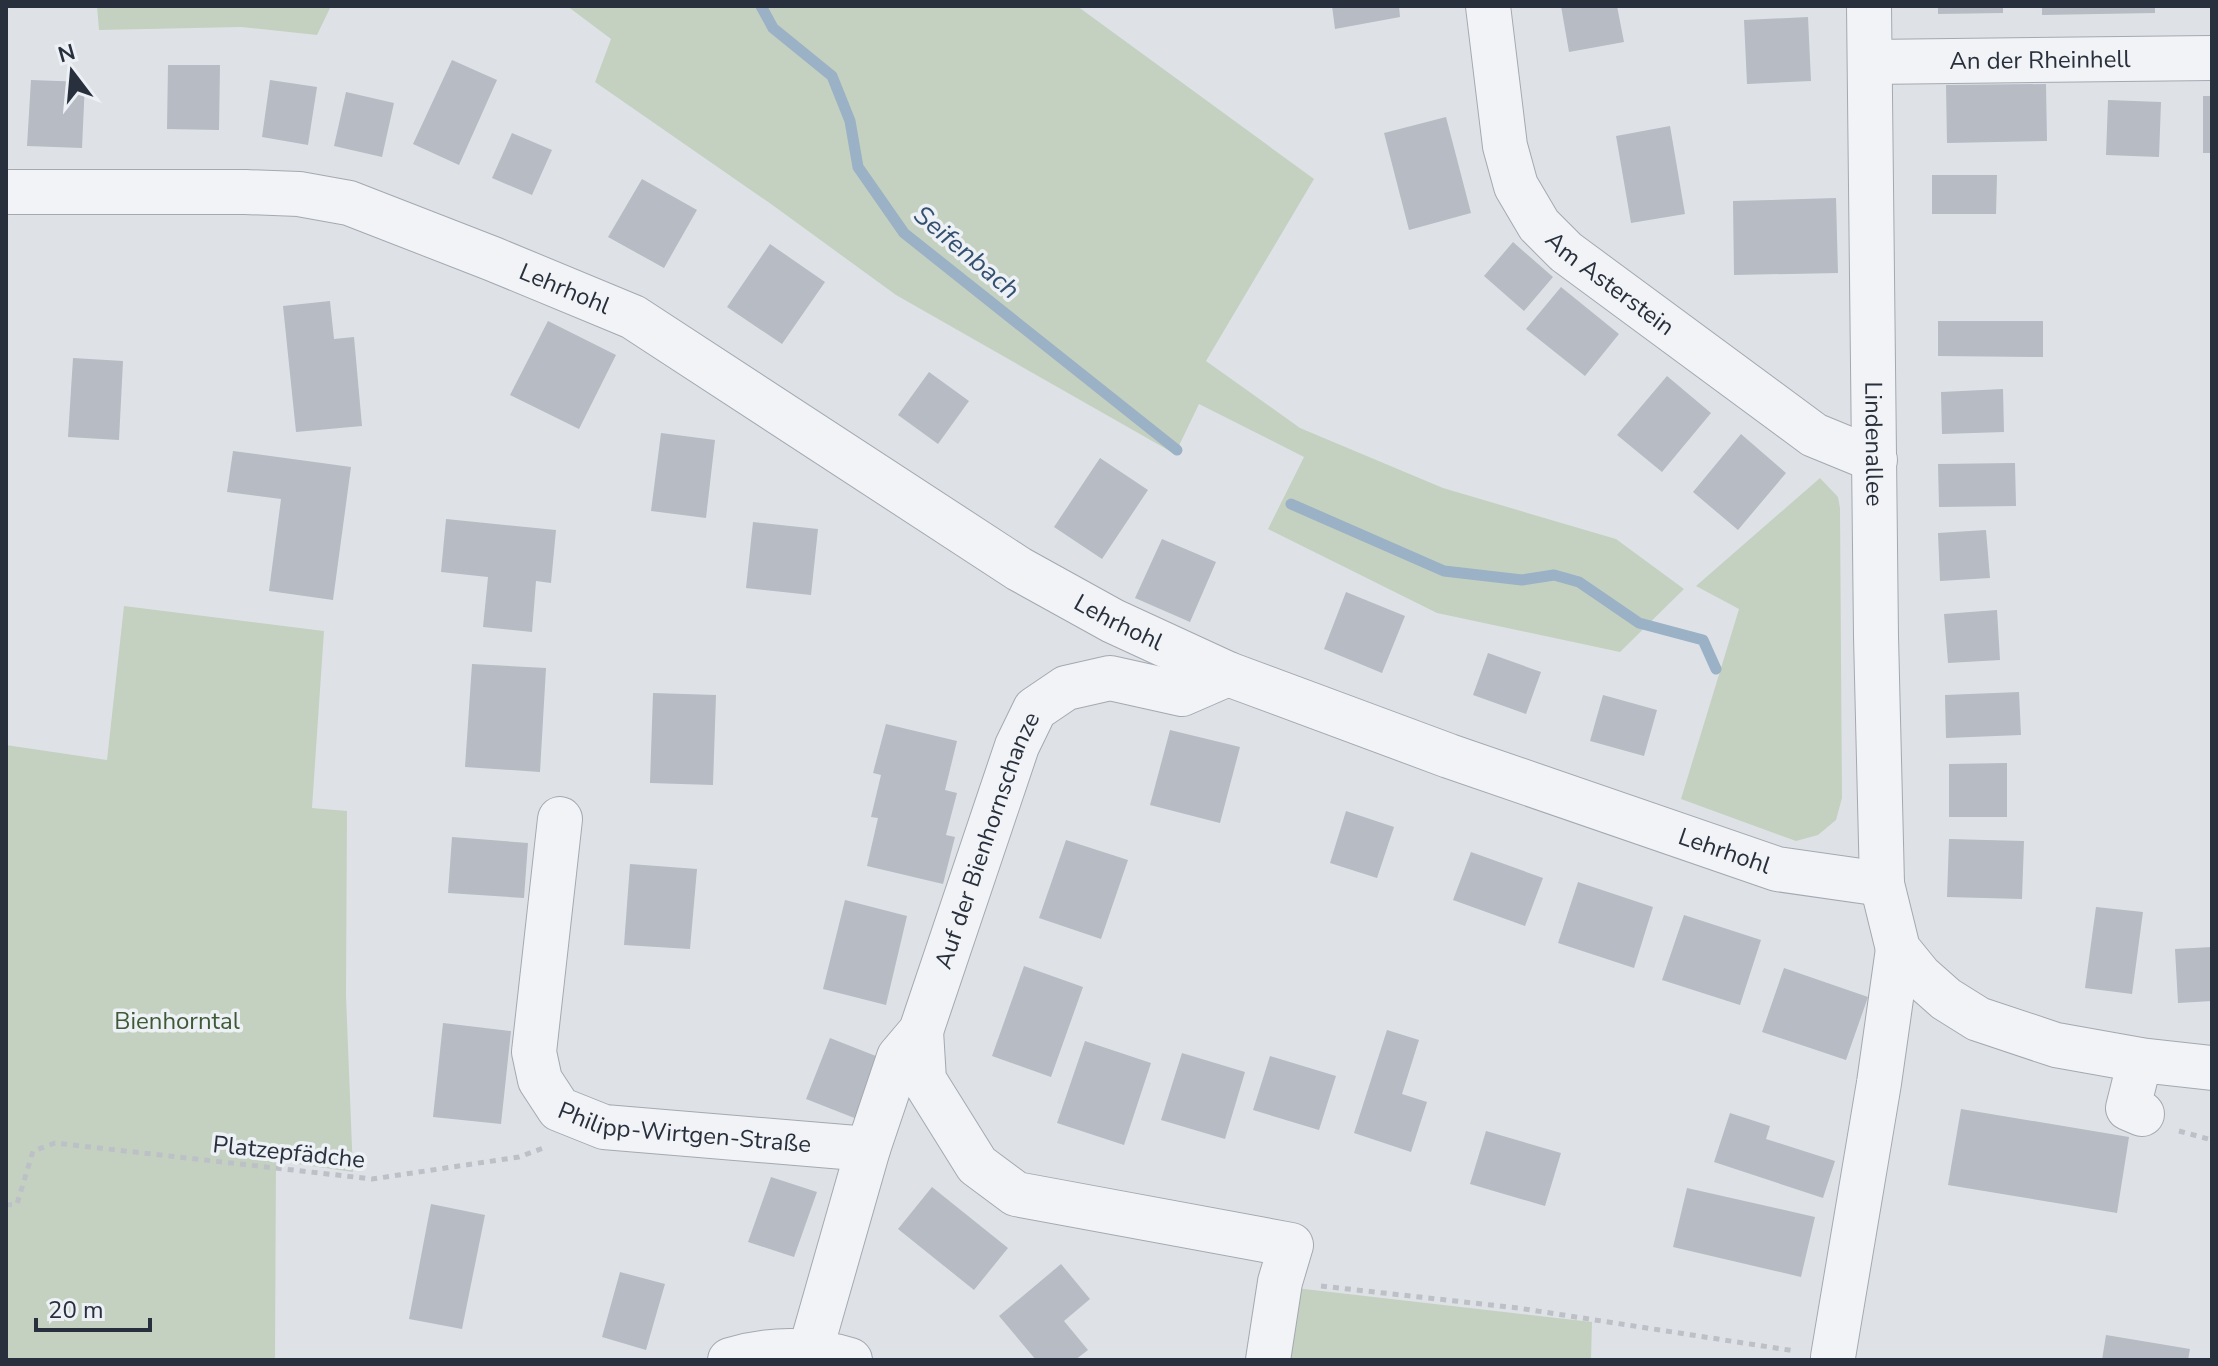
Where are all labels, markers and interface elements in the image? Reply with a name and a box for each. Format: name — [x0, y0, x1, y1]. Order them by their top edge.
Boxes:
north arrow — [32, 32, 112, 112]
text: N — [55, 37, 79, 70]
street label: An der Rheinhell — [1949, 43, 2131, 77]
water label: Seifenbach — [906, 198, 1027, 307]
street label: Am Asterstein — [1538, 224, 1681, 343]
street label: Lehrhohl — [514, 256, 615, 322]
street label: Lindenallee — [1857, 381, 1891, 507]
street label: Lehrhohl — [1068, 587, 1168, 658]
street label: Auf der Bienhornschanze — [927, 706, 1047, 973]
street label: Lehrhohl — [1674, 820, 1775, 882]
park label: Bienhorntal — [114, 1005, 240, 1037]
street label: Philipp-Wirtgen-Straße — [553, 1094, 812, 1160]
street label: Platzepfädche — [211, 1128, 367, 1176]
scale bar — [36, 1282, 150, 1332]
text: 20 m — [48, 1294, 104, 1326]

